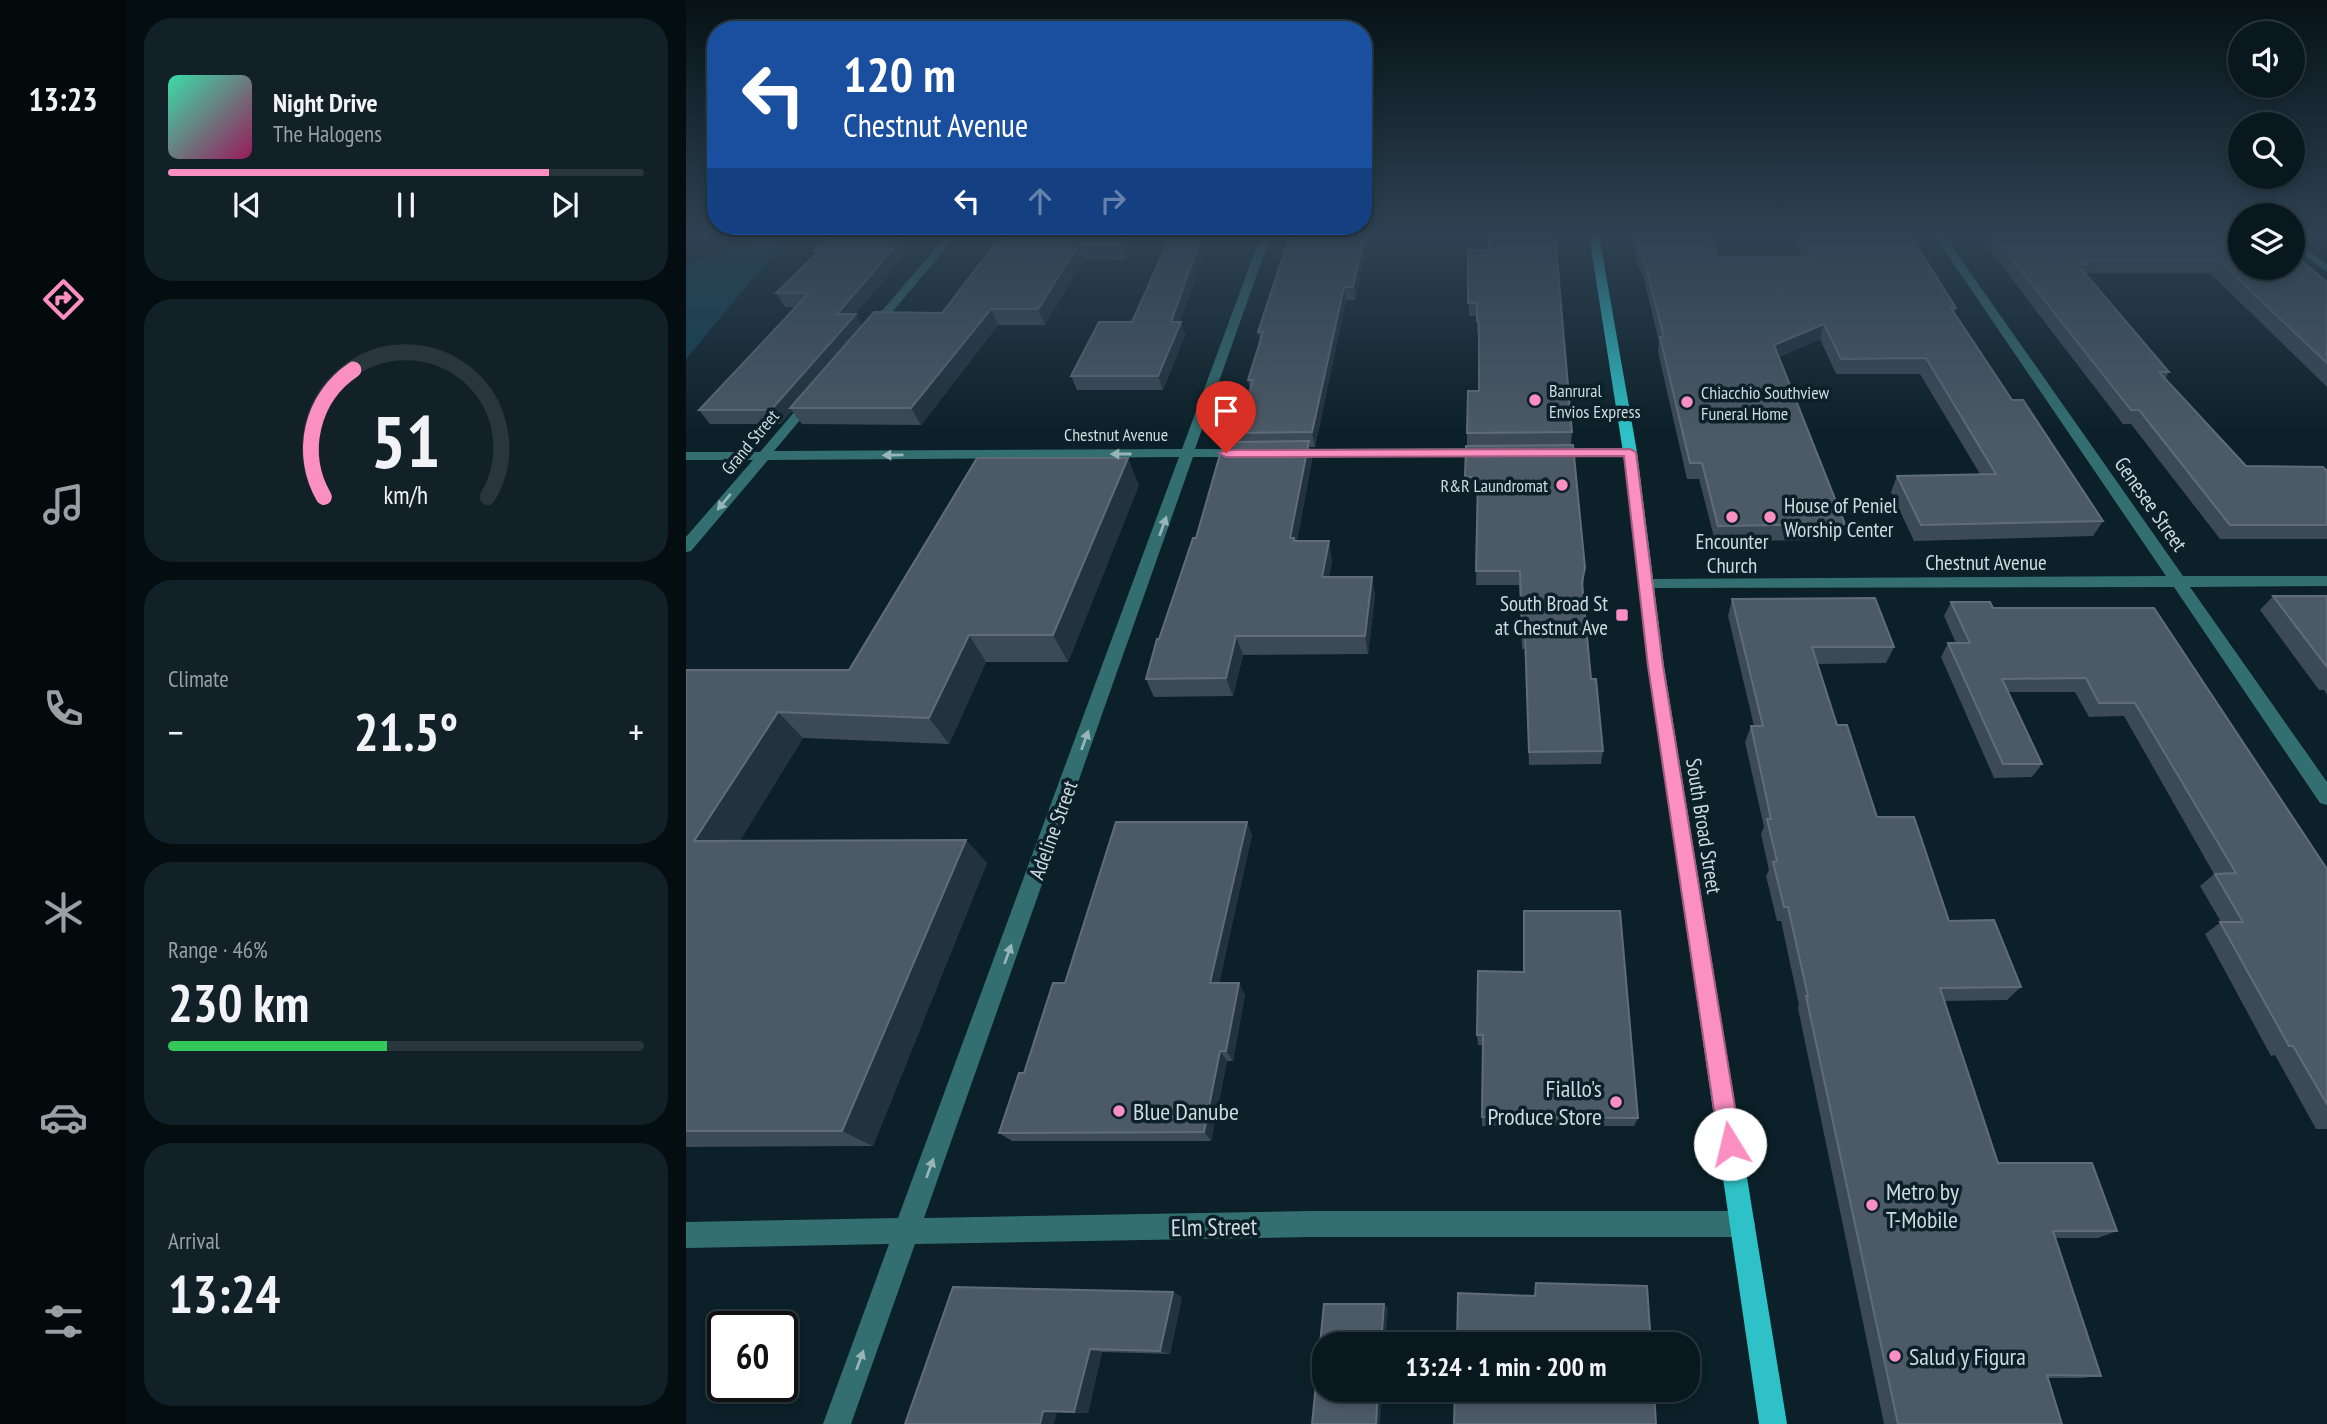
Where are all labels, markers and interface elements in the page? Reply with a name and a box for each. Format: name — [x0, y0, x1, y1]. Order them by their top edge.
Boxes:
map controls — [2228, 21, 2305, 280]
button: sound — [2228, 21, 2305, 98]
text: 120 m — [843, 42, 956, 106]
icon: left — [728, 49, 819, 140]
text: 13:23 — [28, 78, 98, 120]
text: Night Drive — [273, 86, 378, 119]
text: Chestnut Avenue — [843, 104, 1028, 146]
button: search — [2228, 112, 2305, 189]
text: The Halogens — [273, 119, 382, 148]
icon: left — [948, 182, 986, 220]
icon: ahead — [1021, 182, 1059, 220]
icon: right — [1094, 182, 1132, 220]
icon: previous — [228, 186, 266, 224]
icon: pause — [387, 186, 425, 224]
icon: next — [546, 186, 584, 224]
button: layers — [2228, 203, 2305, 280]
icon: directions — [39, 275, 88, 324]
place label: Banrural Envios Express — [1549, 379, 1641, 423]
pin — [1196, 381, 1256, 453]
place label: Chiacchio Southview Funeral Home — [1701, 381, 1830, 425]
icon: arrive — [1207, 392, 1245, 430]
marker: Banrural Envios Express — [1527, 392, 1543, 408]
text: 51 — [371, 393, 441, 487]
marker: Chiacchio Southview Funeral Home — [1679, 394, 1695, 410]
street label: Grand Street — [716, 405, 784, 479]
street label: Chestnut Avenue — [1064, 423, 1168, 446]
one-way arrow — [1109, 448, 1131, 460]
one-way arrow — [882, 449, 904, 461]
street label: Genesee Street — [2109, 452, 2193, 557]
place label: R&R Laundromat — [1441, 474, 1548, 497]
marker: R&R Laundromat — [1554, 477, 1570, 493]
text: km/h — [384, 479, 428, 511]
icon: music — [39, 480, 88, 529]
one-way arrow — [717, 492, 732, 510]
place label: House of Peniel Worship Center — [1784, 492, 1897, 543]
marker: Encounter Church — [1724, 509, 1740, 525]
marker: House of Peniel Worship Center — [1762, 509, 1778, 525]
one-way arrow — [1157, 516, 1168, 537]
place label: Encounter Church — [1696, 528, 1769, 579]
street label: Chestnut Avenue — [1925, 549, 2047, 576]
place label: South Broad St at Chestnut Ave — [1495, 590, 1608, 641]
marker: South Broad St at Chestnut Ave — [1614, 607, 1630, 623]
text: Climate — [168, 664, 229, 693]
icon: phone — [39, 684, 88, 733]
text: 21.5° — [354, 698, 458, 765]
text: − — [168, 707, 184, 756]
text: + — [628, 707, 644, 756]
one-way arrow — [1080, 730, 1091, 751]
street label: South Broad Street — [1680, 756, 1728, 896]
street label: Adeline Street — [1023, 777, 1083, 883]
icon: climate — [39, 888, 88, 937]
text: Range · 46% — [168, 935, 268, 964]
one-way arrow — [1002, 944, 1013, 965]
text: 230 km — [168, 969, 309, 1036]
place label: Fiallo's Produce Store — [1487, 1073, 1602, 1132]
icon: car — [39, 1093, 88, 1142]
marker: Fiallo's Produce Store — [1608, 1094, 1624, 1110]
place label: Blue Danube — [1133, 1096, 1239, 1127]
marker: Blue Danube — [1111, 1103, 1127, 1119]
position arrow — [1693, 1107, 1767, 1181]
one-way arrow — [925, 1157, 936, 1178]
place label: Metro by T-Mobile — [1886, 1176, 1959, 1235]
marker: Metro by T-Mobile — [1864, 1197, 1880, 1213]
street label: Elm Street — [1171, 1211, 1258, 1243]
text: Arrival — [168, 1226, 220, 1255]
text: 13:24 — [168, 1260, 280, 1327]
icon: filters — [39, 1297, 88, 1346]
speed limit sign: 60 — [707, 1311, 798, 1402]
place label: Salud y Figura — [1909, 1341, 2026, 1372]
marker: Salud y Figura — [1887, 1348, 1903, 1364]
one-way arrow — [855, 1349, 866, 1370]
text: 13:24 · 1 min · 200 m — [1406, 1350, 1606, 1383]

